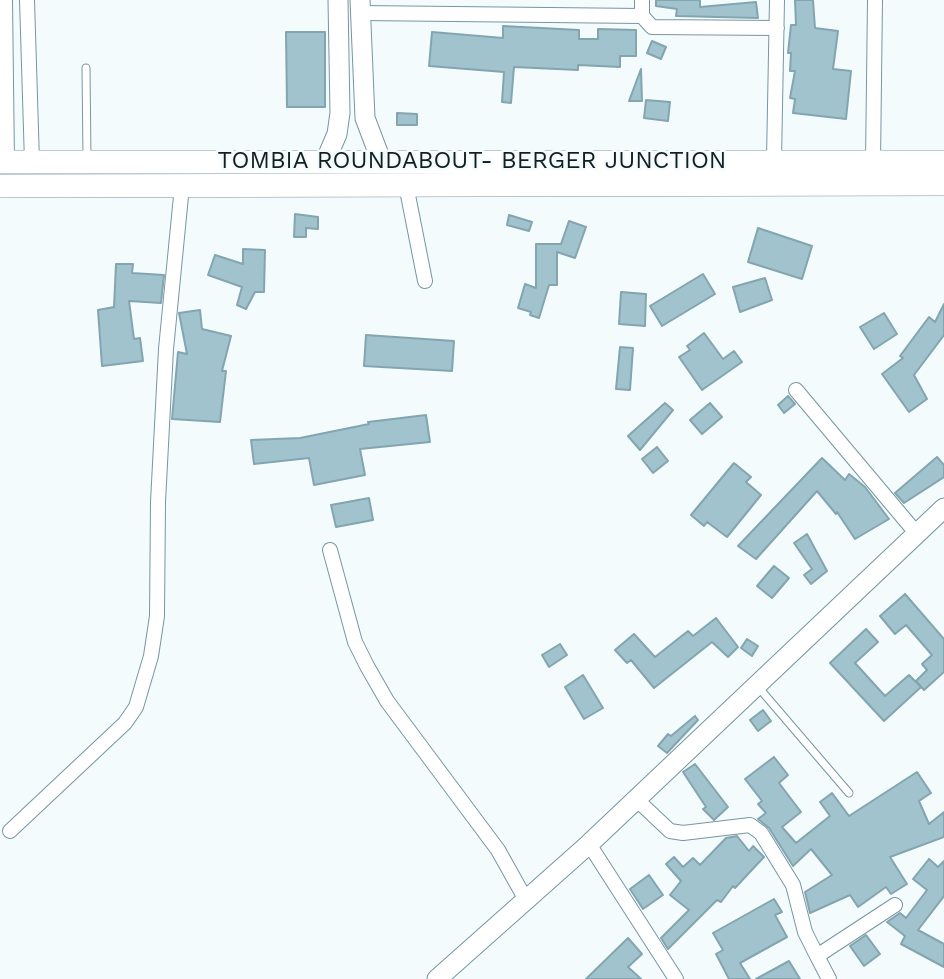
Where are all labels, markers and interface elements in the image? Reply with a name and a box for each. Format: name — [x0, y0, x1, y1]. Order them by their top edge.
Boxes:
street label: TOMBIA ROUNDABOUT- BERGER JUNCTION — [218, 147, 726, 175]

